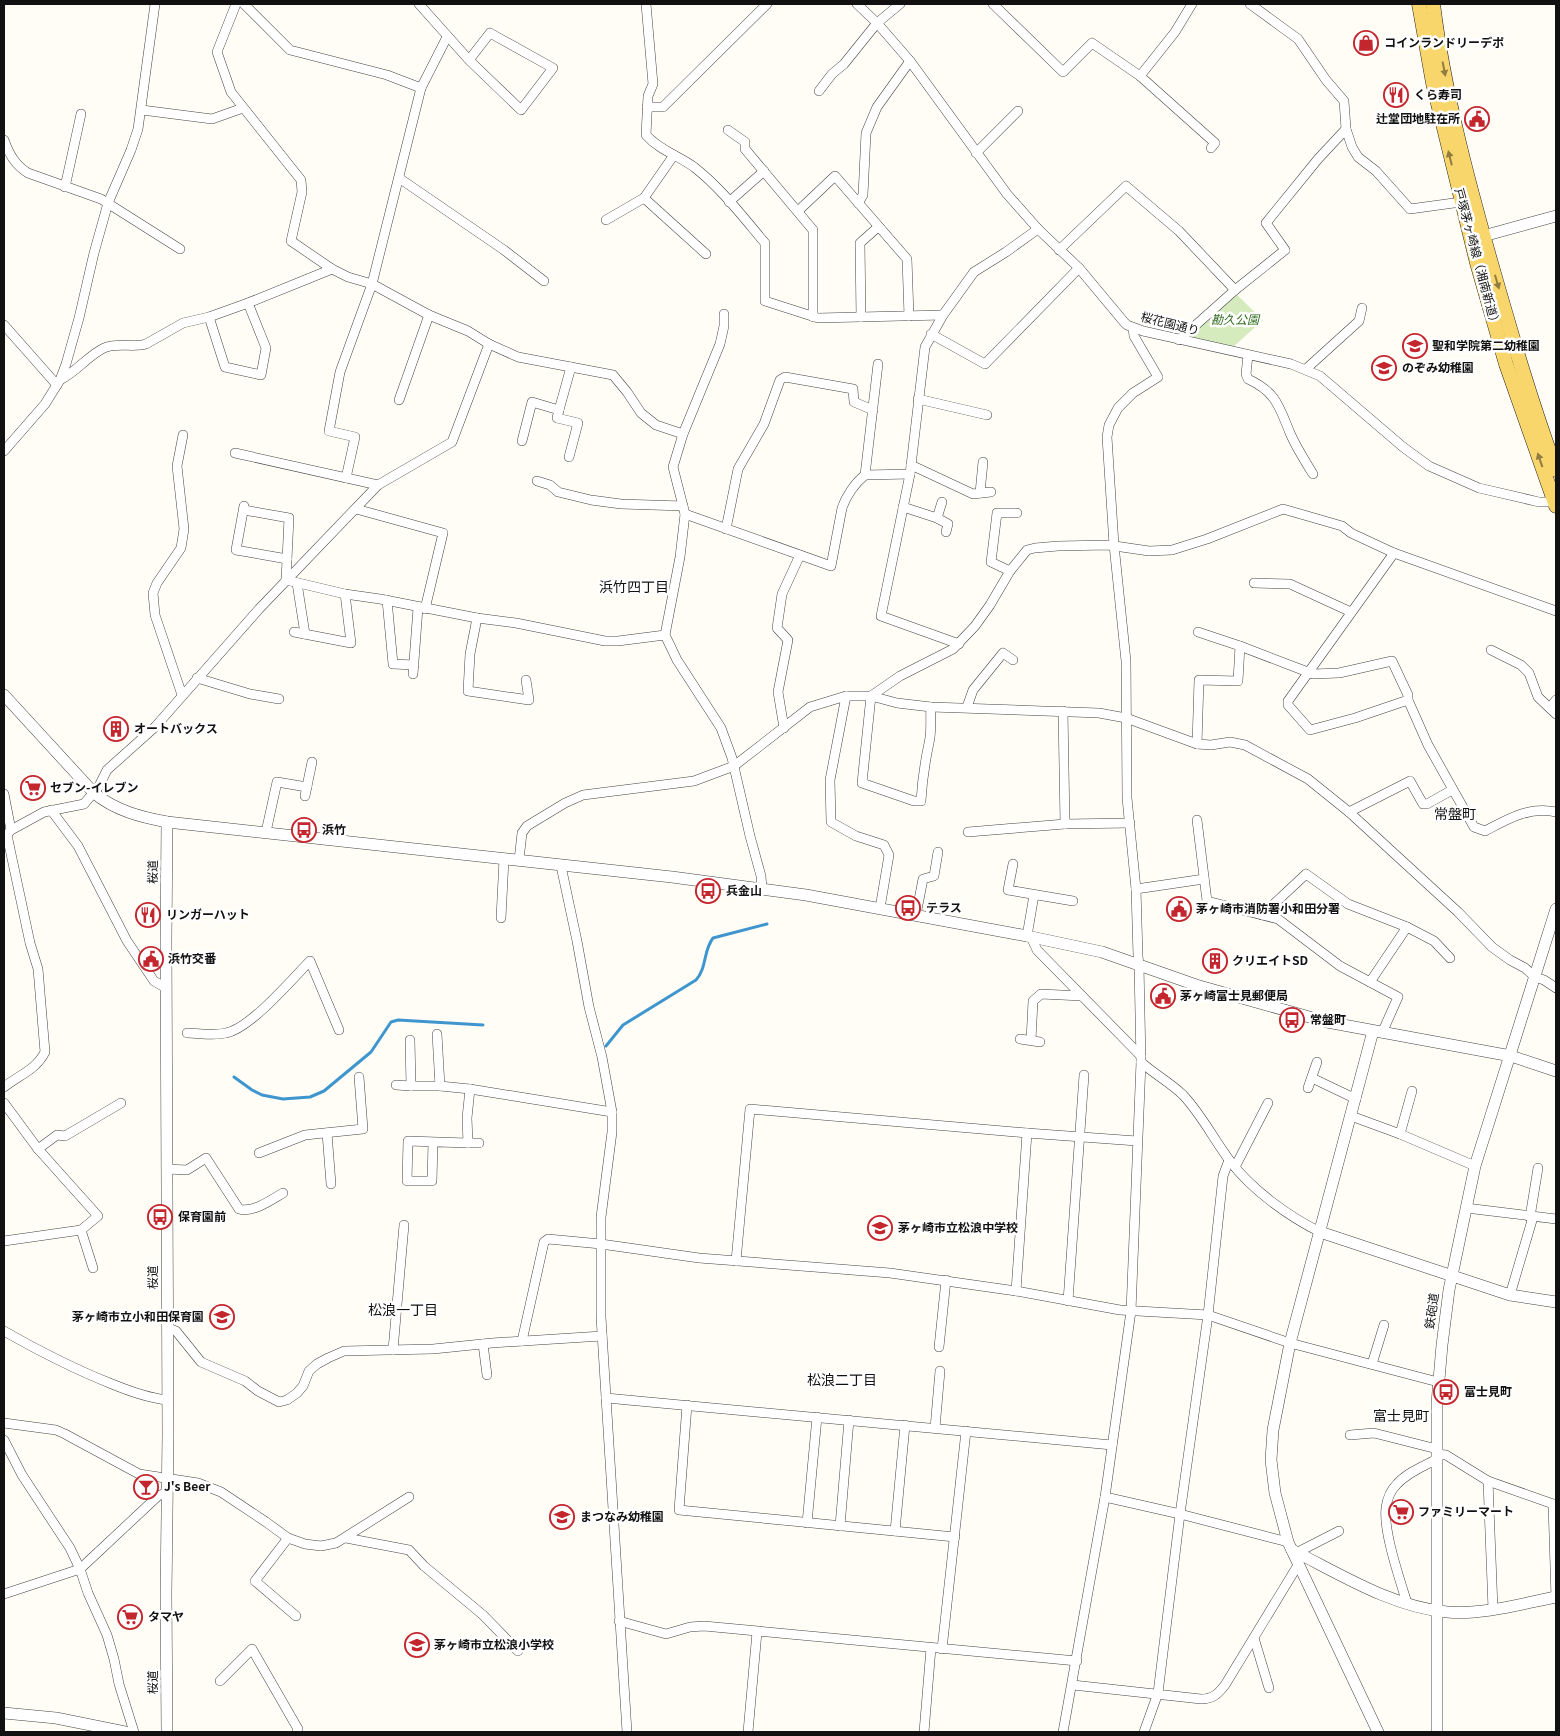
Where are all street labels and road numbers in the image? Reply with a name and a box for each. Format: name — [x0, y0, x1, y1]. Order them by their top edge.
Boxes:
street label: 戸塚茅ヶ崎線（湘南新道） — [1452, 186, 1505, 329]
street label: 桜花園通り — [1139, 307, 1202, 338]
street label: 桜道 — [143, 860, 160, 884]
street label: 桜道 — [143, 1265, 160, 1289]
street label: 鉄砲道 — [1420, 1292, 1441, 1330]
street label: 桜道 — [143, 1670, 160, 1694]

